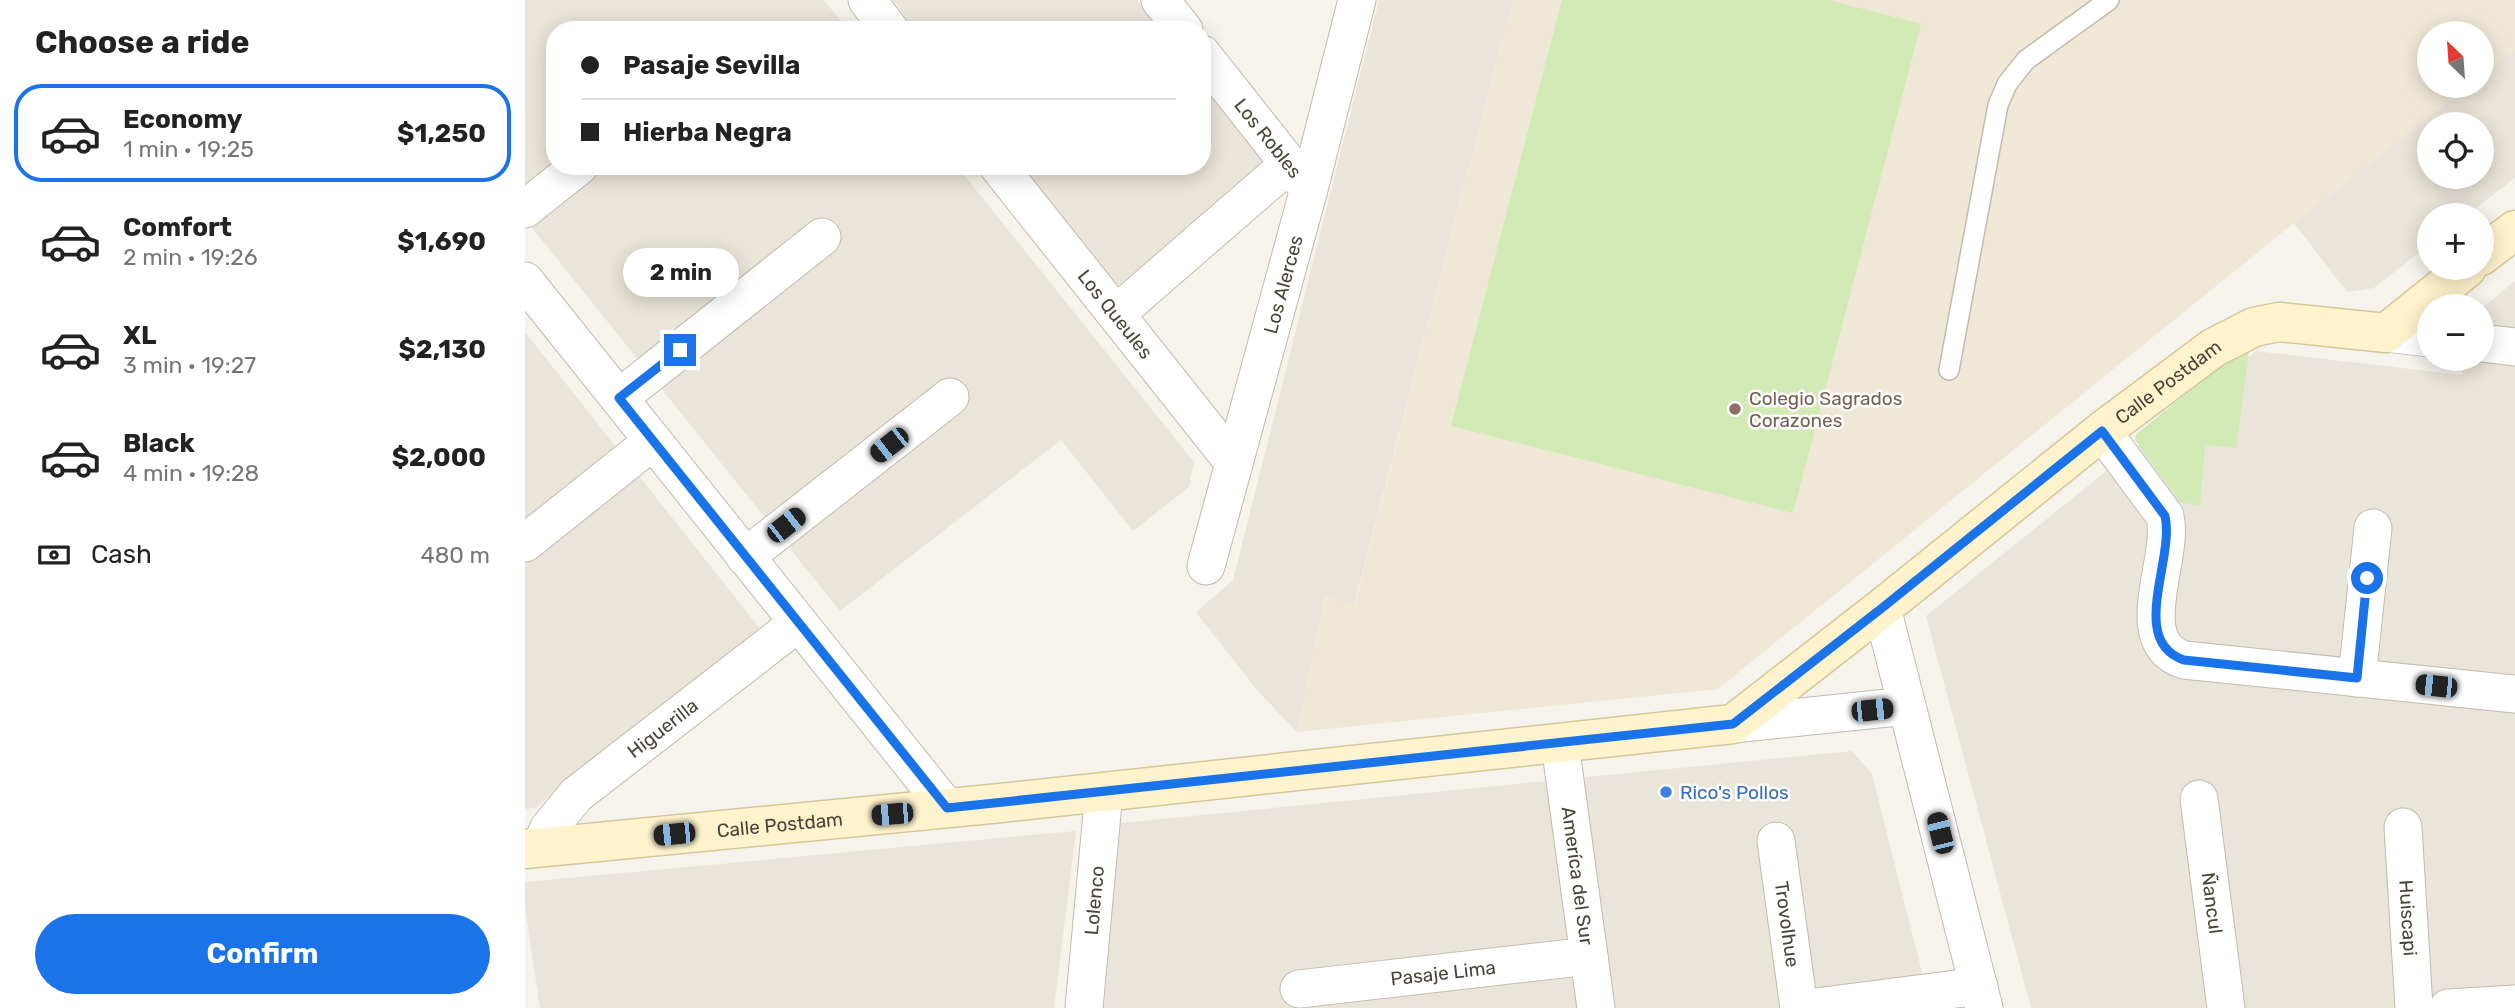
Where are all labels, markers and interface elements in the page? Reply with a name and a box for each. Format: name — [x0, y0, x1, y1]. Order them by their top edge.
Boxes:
north arrow — [2417, 21, 2494, 98]
map controls — [2417, 21, 2494, 371]
text: Choose a ride — [35, 23, 249, 61]
text: Pasaje Sevilla — [623, 50, 800, 81]
street label: Los Robles — [1230, 93, 1307, 182]
icon: car — [39, 102, 102, 165]
text: Economy — [123, 104, 242, 135]
button: locate — [2417, 112, 2494, 189]
text: Hierba Negra — [623, 117, 792, 148]
text: $1,250 — [397, 118, 486, 149]
text: 1 min · 19:25 — [123, 135, 254, 163]
button: + — [2417, 203, 2494, 280]
icon: car — [39, 210, 102, 273]
text: Comfort — [123, 212, 232, 243]
text: $1,690 — [397, 226, 486, 257]
street label: Los Alerces — [1259, 233, 1307, 336]
text: 2 min · 19:26 — [123, 243, 258, 271]
callout: 2 min — [622, 248, 738, 298]
text: 2 min — [650, 258, 712, 286]
street label: Los Queules — [1073, 265, 1158, 363]
button: − — [2417, 294, 2494, 371]
icon: car — [39, 318, 102, 381]
text: XL — [123, 320, 156, 351]
text: $2,130 — [398, 334, 486, 365]
route end — [664, 334, 696, 366]
street label: Calle Postdam — [2110, 335, 2225, 429]
text: 3 min · 19:27 — [123, 351, 256, 379]
place label: Colegio Sagrados Corazones — [1749, 387, 1902, 432]
marker: Colegio Sagrados Corazones — [1727, 401, 1743, 417]
car — [866, 424, 913, 466]
icon: car — [39, 426, 102, 489]
text: Black — [123, 428, 195, 459]
text: $2,000 — [392, 442, 486, 473]
text: 4 min · 19:28 — [123, 459, 259, 487]
car — [763, 504, 810, 546]
icon: cash — [35, 536, 73, 574]
text: Cash — [91, 539, 152, 570]
text: 480 m — [420, 541, 490, 569]
route start — [2351, 562, 2383, 594]
car — [2415, 673, 2458, 699]
street label: Higuerilla — [622, 693, 702, 763]
car — [1851, 697, 1894, 723]
place label: Rico's Pollos — [1680, 781, 1789, 804]
marker: Rico's Pollos — [1658, 784, 1674, 800]
car — [871, 802, 914, 826]
street label: Ameríca del Sur — [1557, 805, 1599, 947]
street label: Calle Postdam — [716, 807, 844, 842]
car — [1925, 810, 1956, 856]
car — [653, 821, 696, 847]
street label: Lolenco — [1079, 865, 1109, 936]
street label: Ñancul — [2197, 871, 2228, 935]
street label: Huiscapi — [2395, 879, 2422, 957]
street label: Trovolhue — [1770, 880, 1805, 969]
button: Confirm — [35, 914, 490, 994]
street label: Pasaje Lima — [1389, 955, 1497, 990]

